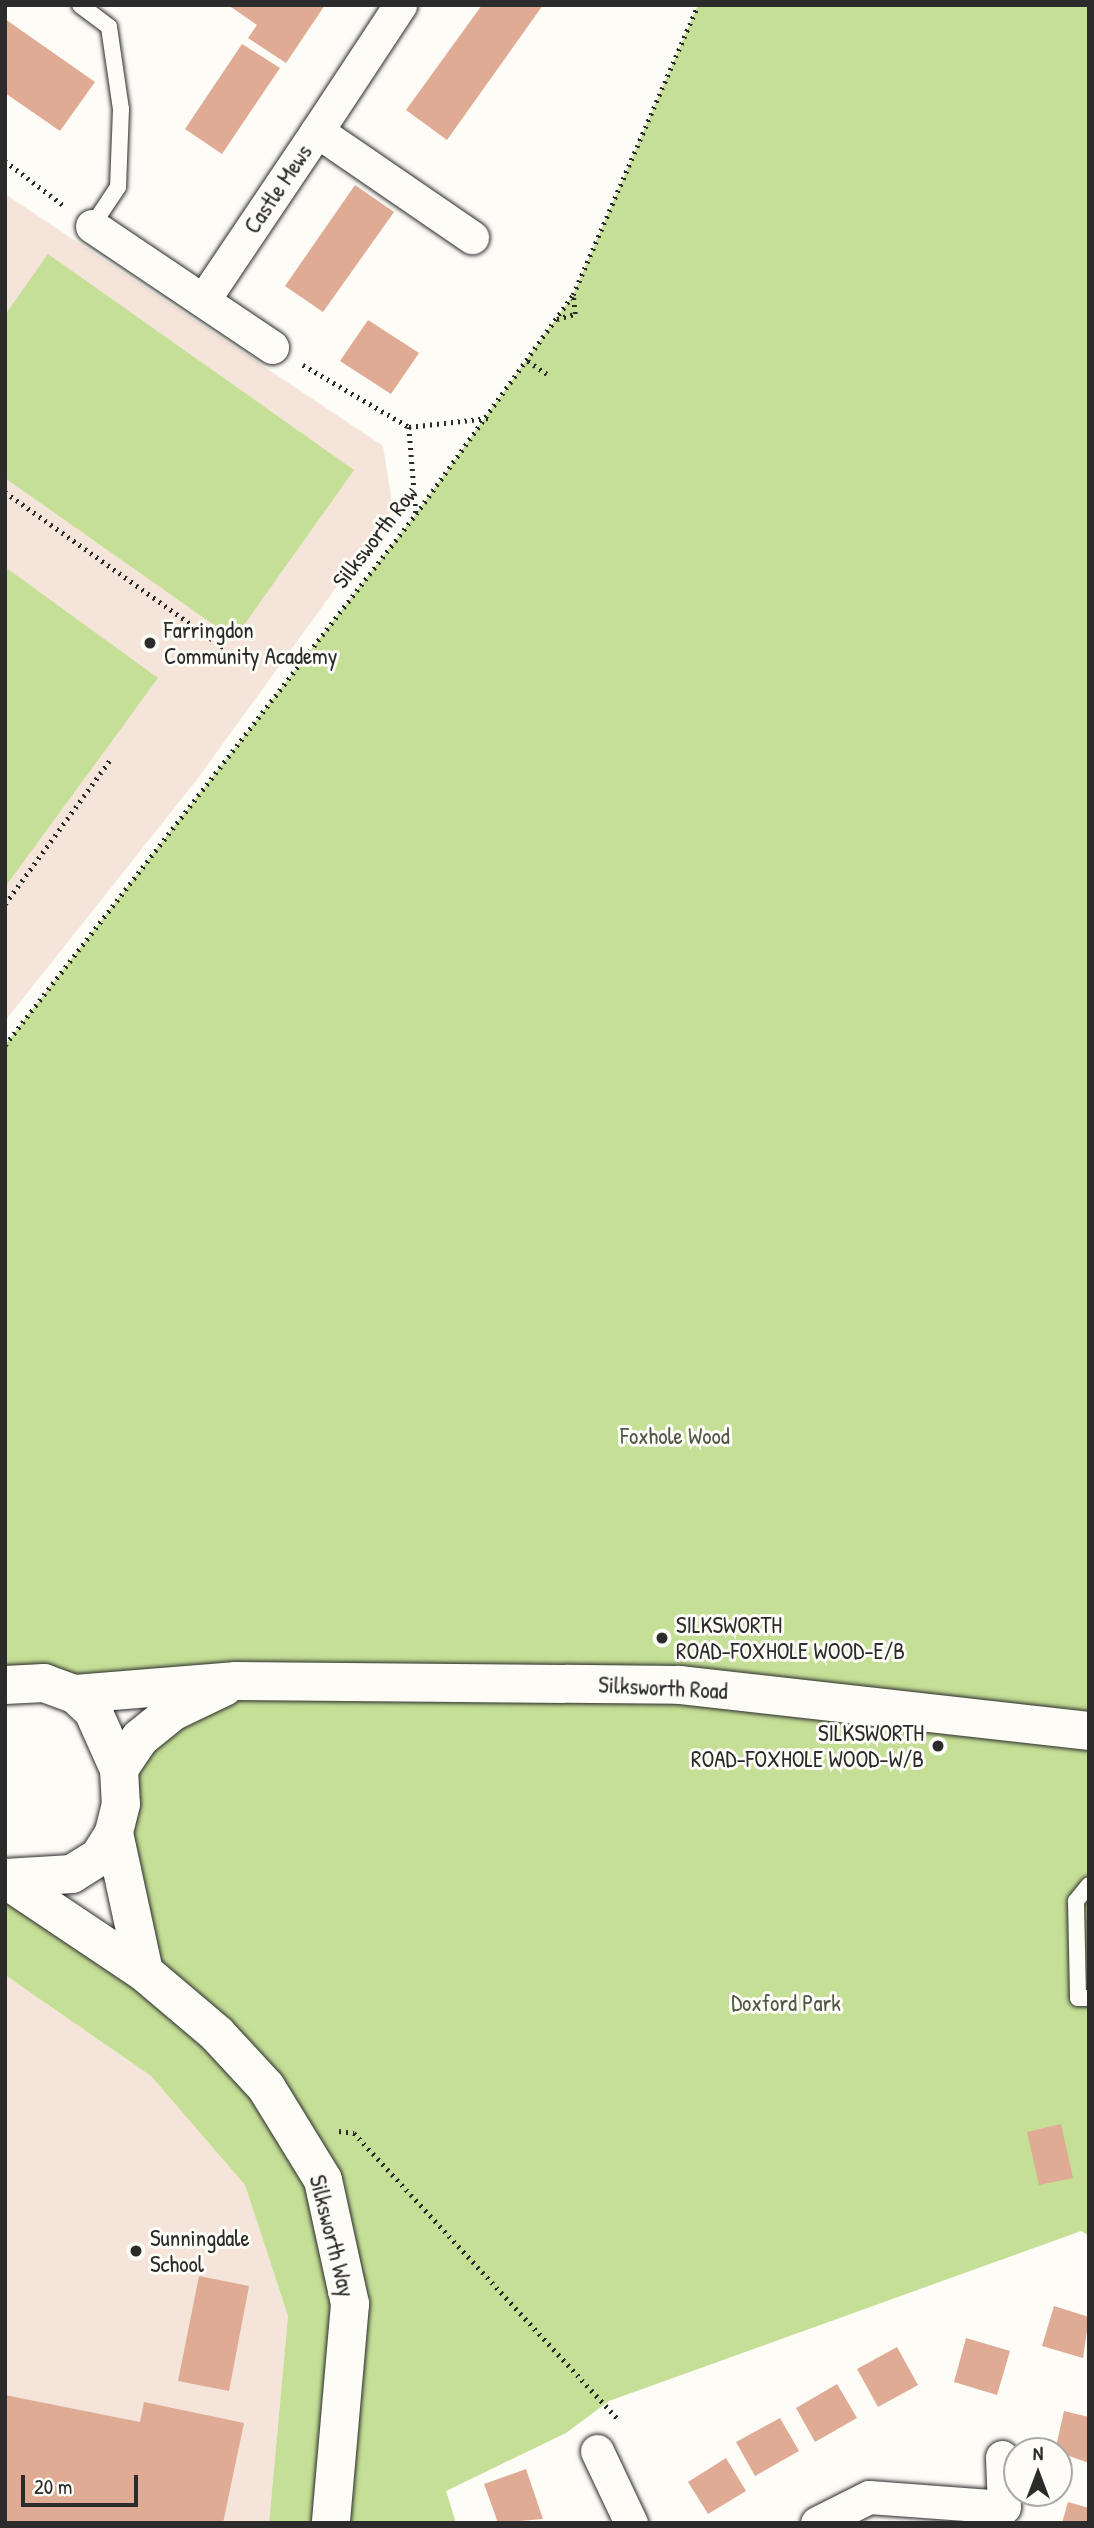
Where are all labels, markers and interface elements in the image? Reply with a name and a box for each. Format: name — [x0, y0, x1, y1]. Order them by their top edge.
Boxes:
street label: Castle Mews — [238, 139, 318, 239]
street label: Silksworth Row — [327, 480, 423, 594]
place label: Farringdon Community Academy — [164, 616, 337, 670]
marker: Farringdon Community Academy — [142, 635, 158, 651]
park label: Foxhole Wood — [620, 1422, 730, 1450]
place label: SILKSWORTH ROAD-FOXHOLE WOOD-E/B — [676, 1611, 905, 1665]
marker: SILKSWORTH ROAD-FOXHOLE WOOD-E/B — [654, 1630, 670, 1646]
street label: Silksworth Road — [598, 1671, 728, 1705]
place label: SILKSWORTH ROAD-FOXHOLE WOOD-W/B — [691, 1719, 924, 1773]
marker: SILKSWORTH ROAD-FOXHOLE WOOD-W/B — [930, 1738, 946, 1754]
park label: Doxford Park — [731, 1989, 841, 2017]
street label: Silksworth Way — [304, 2172, 360, 2300]
place label: Sunningdale School — [150, 2224, 250, 2278]
marker: Sunningdale School — [128, 2243, 144, 2259]
north arrow — [1003, 2437, 1073, 2507]
text: N — [1033, 2440, 1043, 2466]
scale bar — [24, 2462, 142, 2506]
text: 20 m — [34, 2472, 72, 2501]

